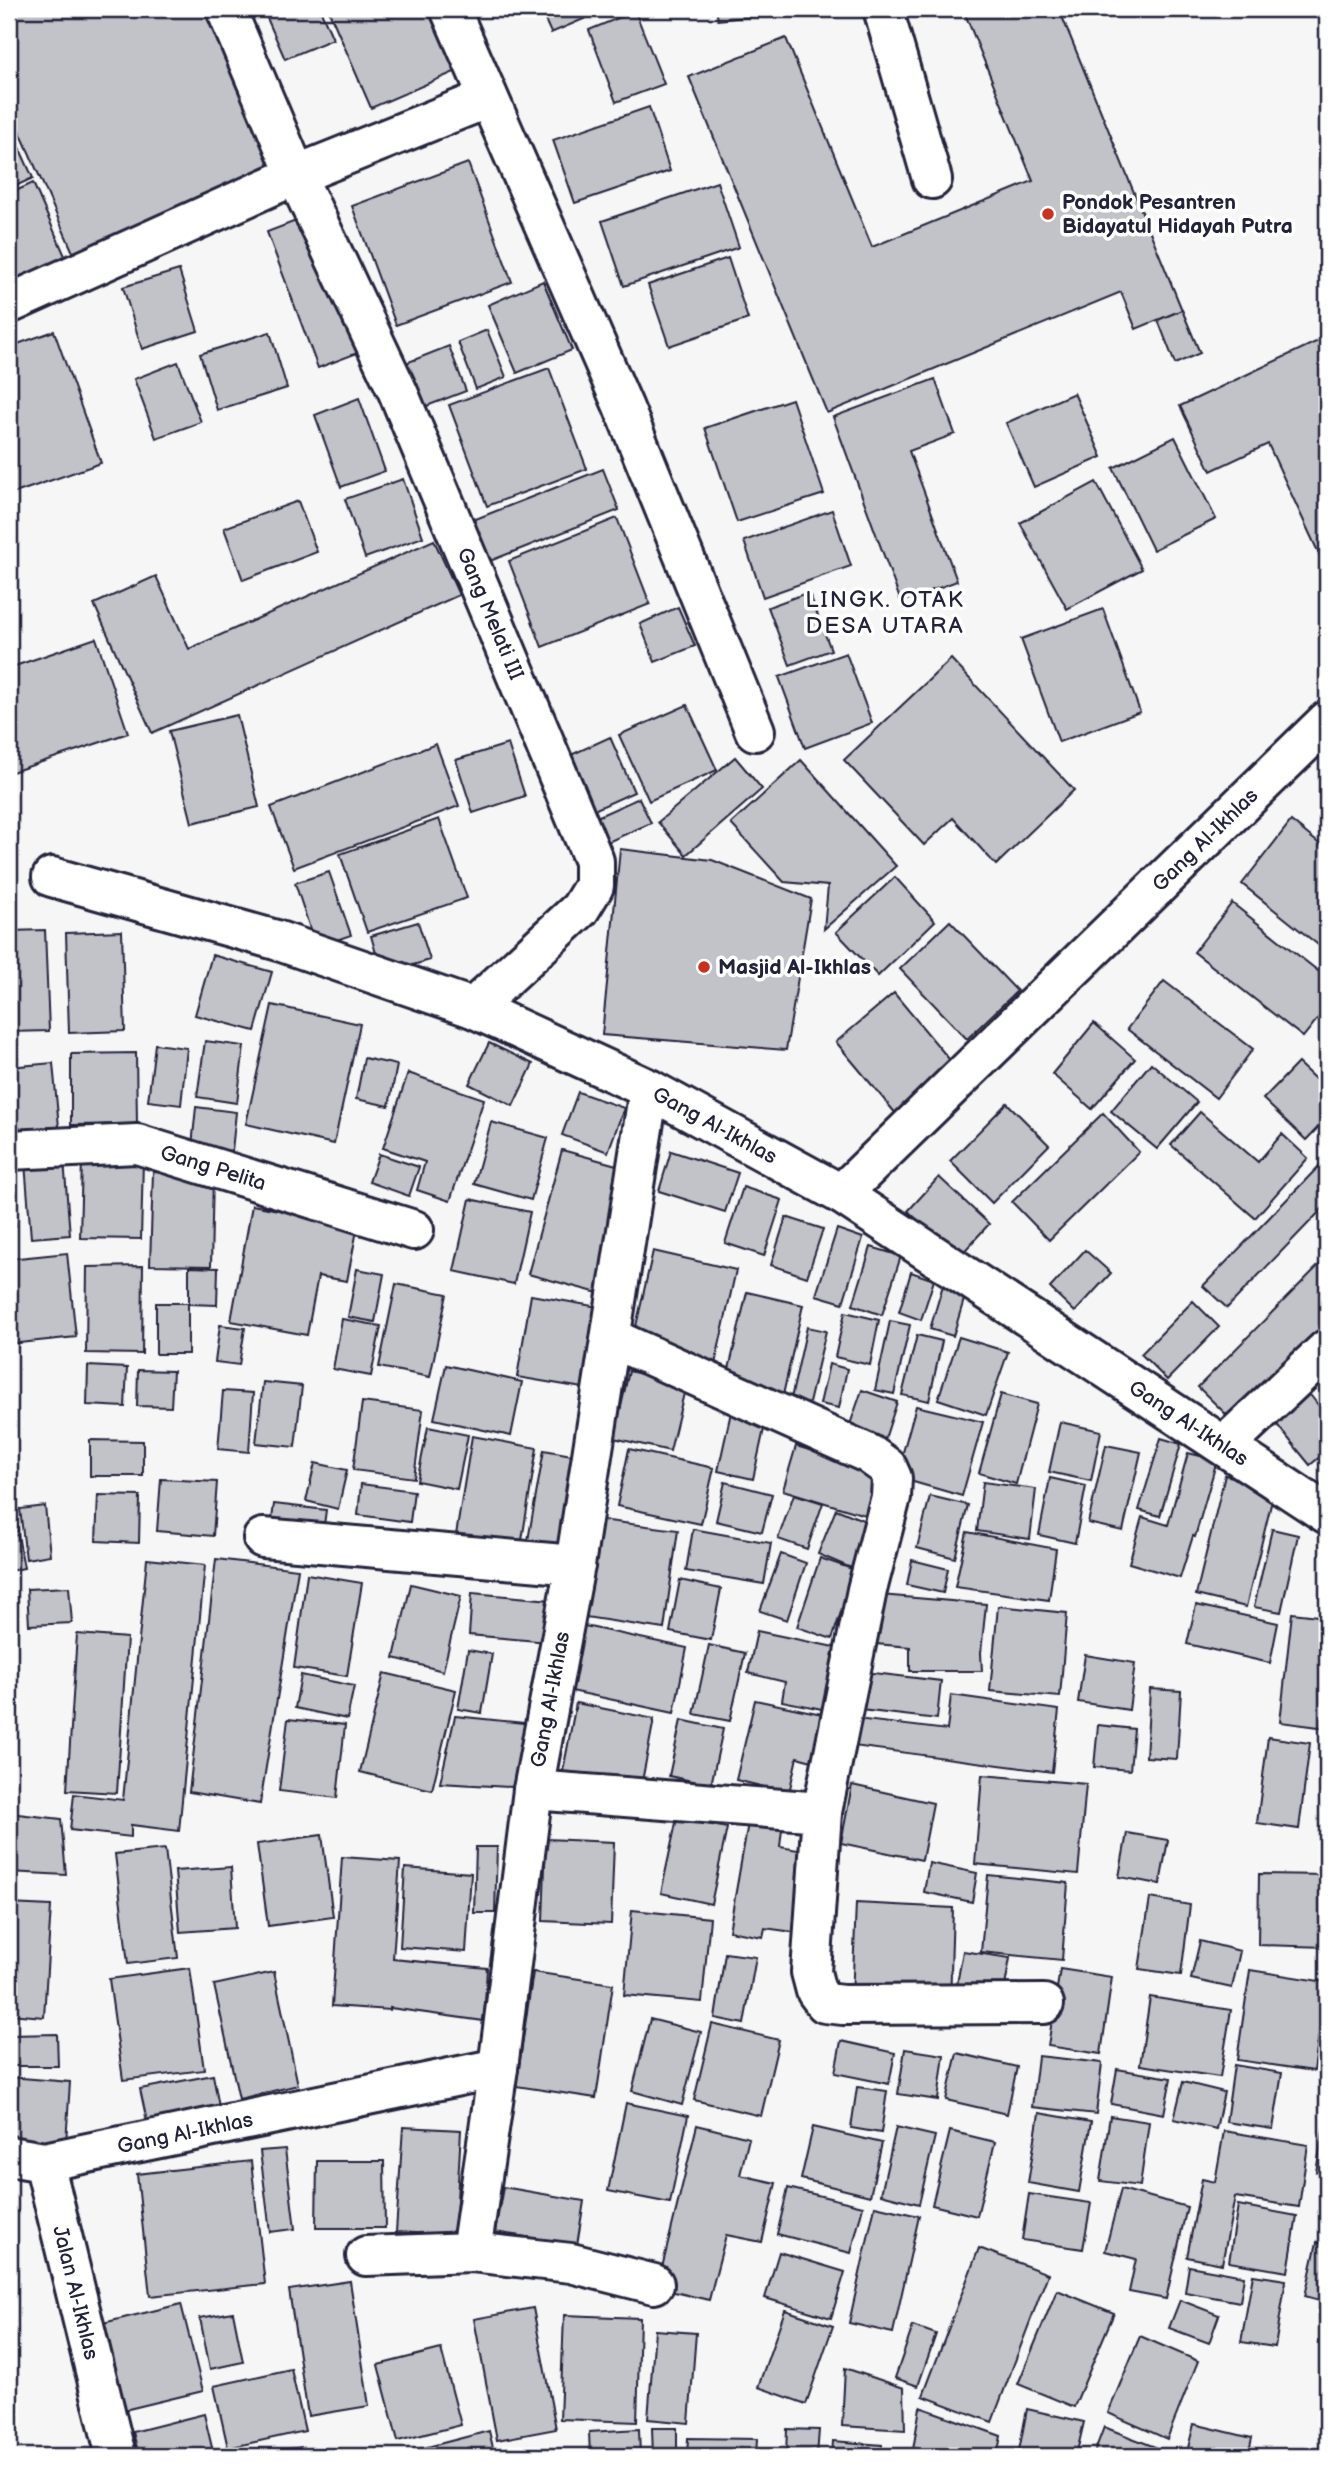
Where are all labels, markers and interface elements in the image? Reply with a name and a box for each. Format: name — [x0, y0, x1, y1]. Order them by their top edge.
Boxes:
place label: Pondok Pesantren Bidayatul Hidayah Putra — [1062, 190, 1293, 239]
marker: Pondok Pesantren Bidayatul Hidayah Putra — [1040, 206, 1056, 222]
street label: Gang Melati III — [451, 544, 529, 684]
district label: LINGK. OTAK DESA UTARA — [805, 586, 965, 640]
street label: Gang Al-Ikhlas — [1147, 783, 1263, 897]
place label: Masjid Al-Ikhlas — [718, 955, 871, 980]
marker: Masjid Al-Ikhlas — [696, 959, 712, 975]
street label: Gang Al-Ikhlas — [648, 1081, 781, 1170]
street label: Gang Pelita — [157, 1140, 269, 1196]
street label: Gang Al-Ikhlas — [1124, 1375, 1253, 1472]
street label: Gang Al-Ikhlas — [525, 1629, 575, 1770]
street label: Gang Al-Ikhlas — [115, 2107, 255, 2160]
street label: Jalan Al-Ikhlas — [47, 2223, 104, 2362]

